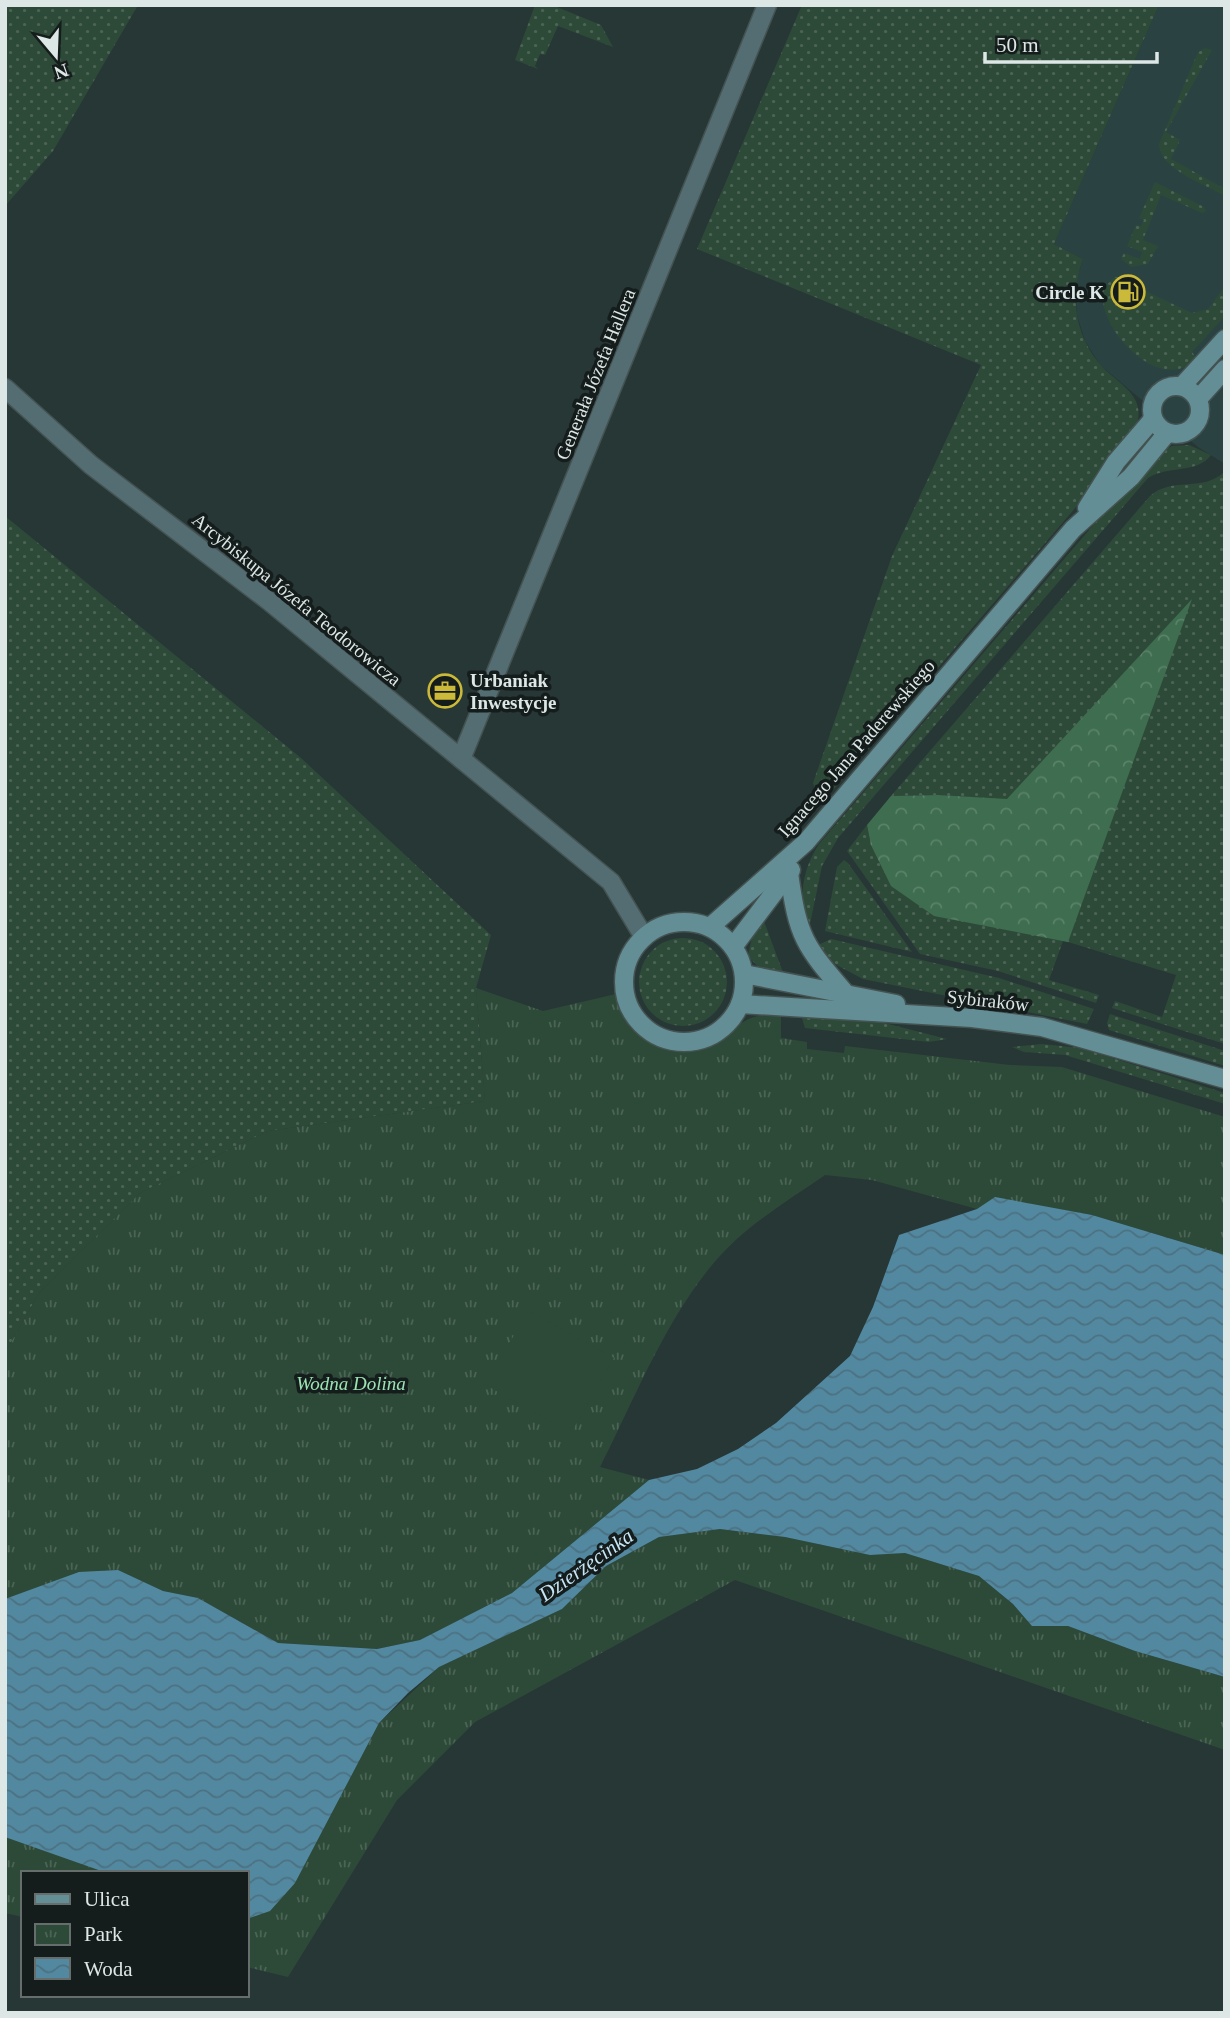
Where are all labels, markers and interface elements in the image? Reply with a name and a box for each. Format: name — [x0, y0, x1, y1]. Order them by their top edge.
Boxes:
north arrow — [21, 21, 91, 91]
scale bar — [985, 21, 1156, 65]
text: 50 m — [996, 33, 1039, 57]
text: N — [51, 59, 71, 84]
fuel station icon: Circle K — [1109, 273, 1147, 311]
place label: Circle K — [1035, 282, 1104, 303]
street label: Generała Józefa Hallera — [552, 285, 640, 463]
street label: Arcybiskupa Józefa Teodorowicza — [188, 509, 406, 690]
street label: Ignacego Jana Paderewskiego — [774, 655, 939, 841]
place label: Urbaniak Inwestycje — [470, 670, 557, 713]
office icon: Urbaniak Inwestycje — [426, 672, 464, 710]
street label: Sybiraków — [946, 986, 1030, 1015]
park label: Wodna Dolina — [296, 1373, 406, 1394]
water label: Dzierżęcinka — [533, 1524, 638, 1607]
legend — [21, 1871, 248, 1997]
text: Ulica — [84, 1887, 130, 1911]
text: Park — [84, 1922, 123, 1946]
text: Woda — [84, 1957, 133, 1981]

